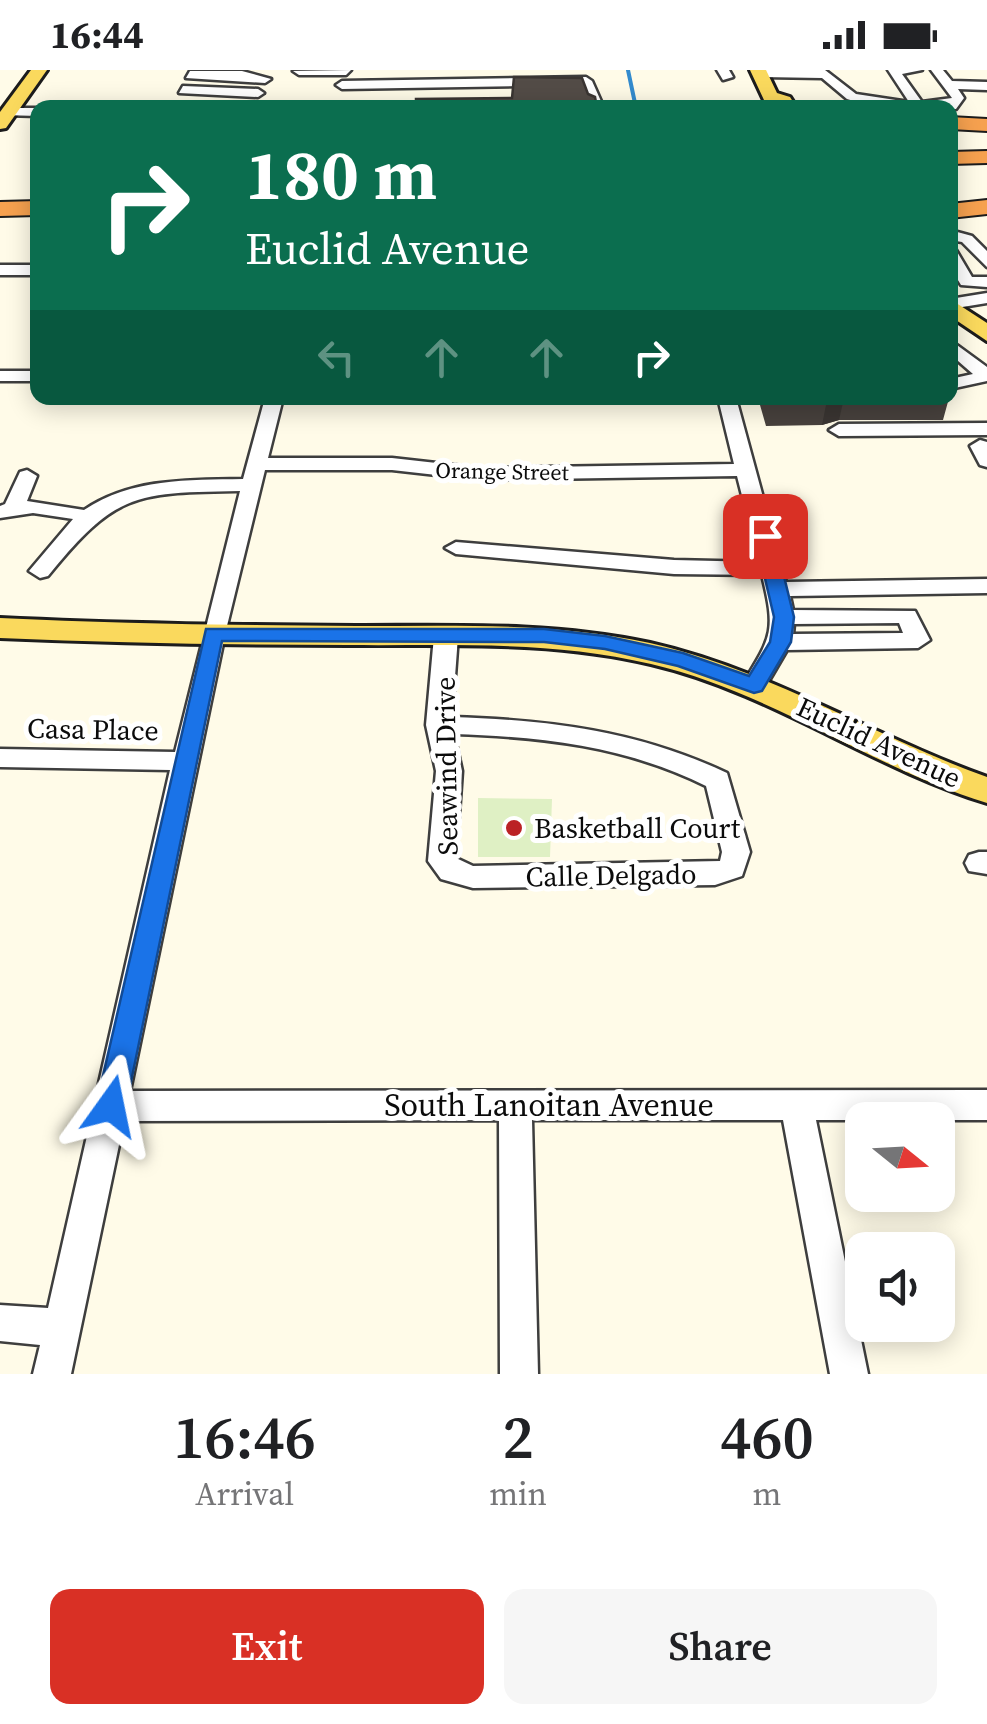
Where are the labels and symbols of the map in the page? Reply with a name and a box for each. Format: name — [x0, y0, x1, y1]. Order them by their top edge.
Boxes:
street label: Orange Street — [435, 455, 570, 487]
pin — [723, 494, 808, 579]
street label: Seawind Drive — [425, 676, 467, 856]
street label: Euclid Avenue — [791, 687, 967, 797]
street label: Casa Place — [27, 709, 159, 749]
place label: Basketball Court — [534, 809, 741, 847]
marker: Basketball Court — [503, 817, 525, 839]
street label: Calle Delgado — [525, 855, 697, 895]
position arrow — [59, 1054, 163, 1158]
street label: South Lanoitan Avenue — [384, 1083, 714, 1127]
north arrow — [845, 1102, 955, 1212]

